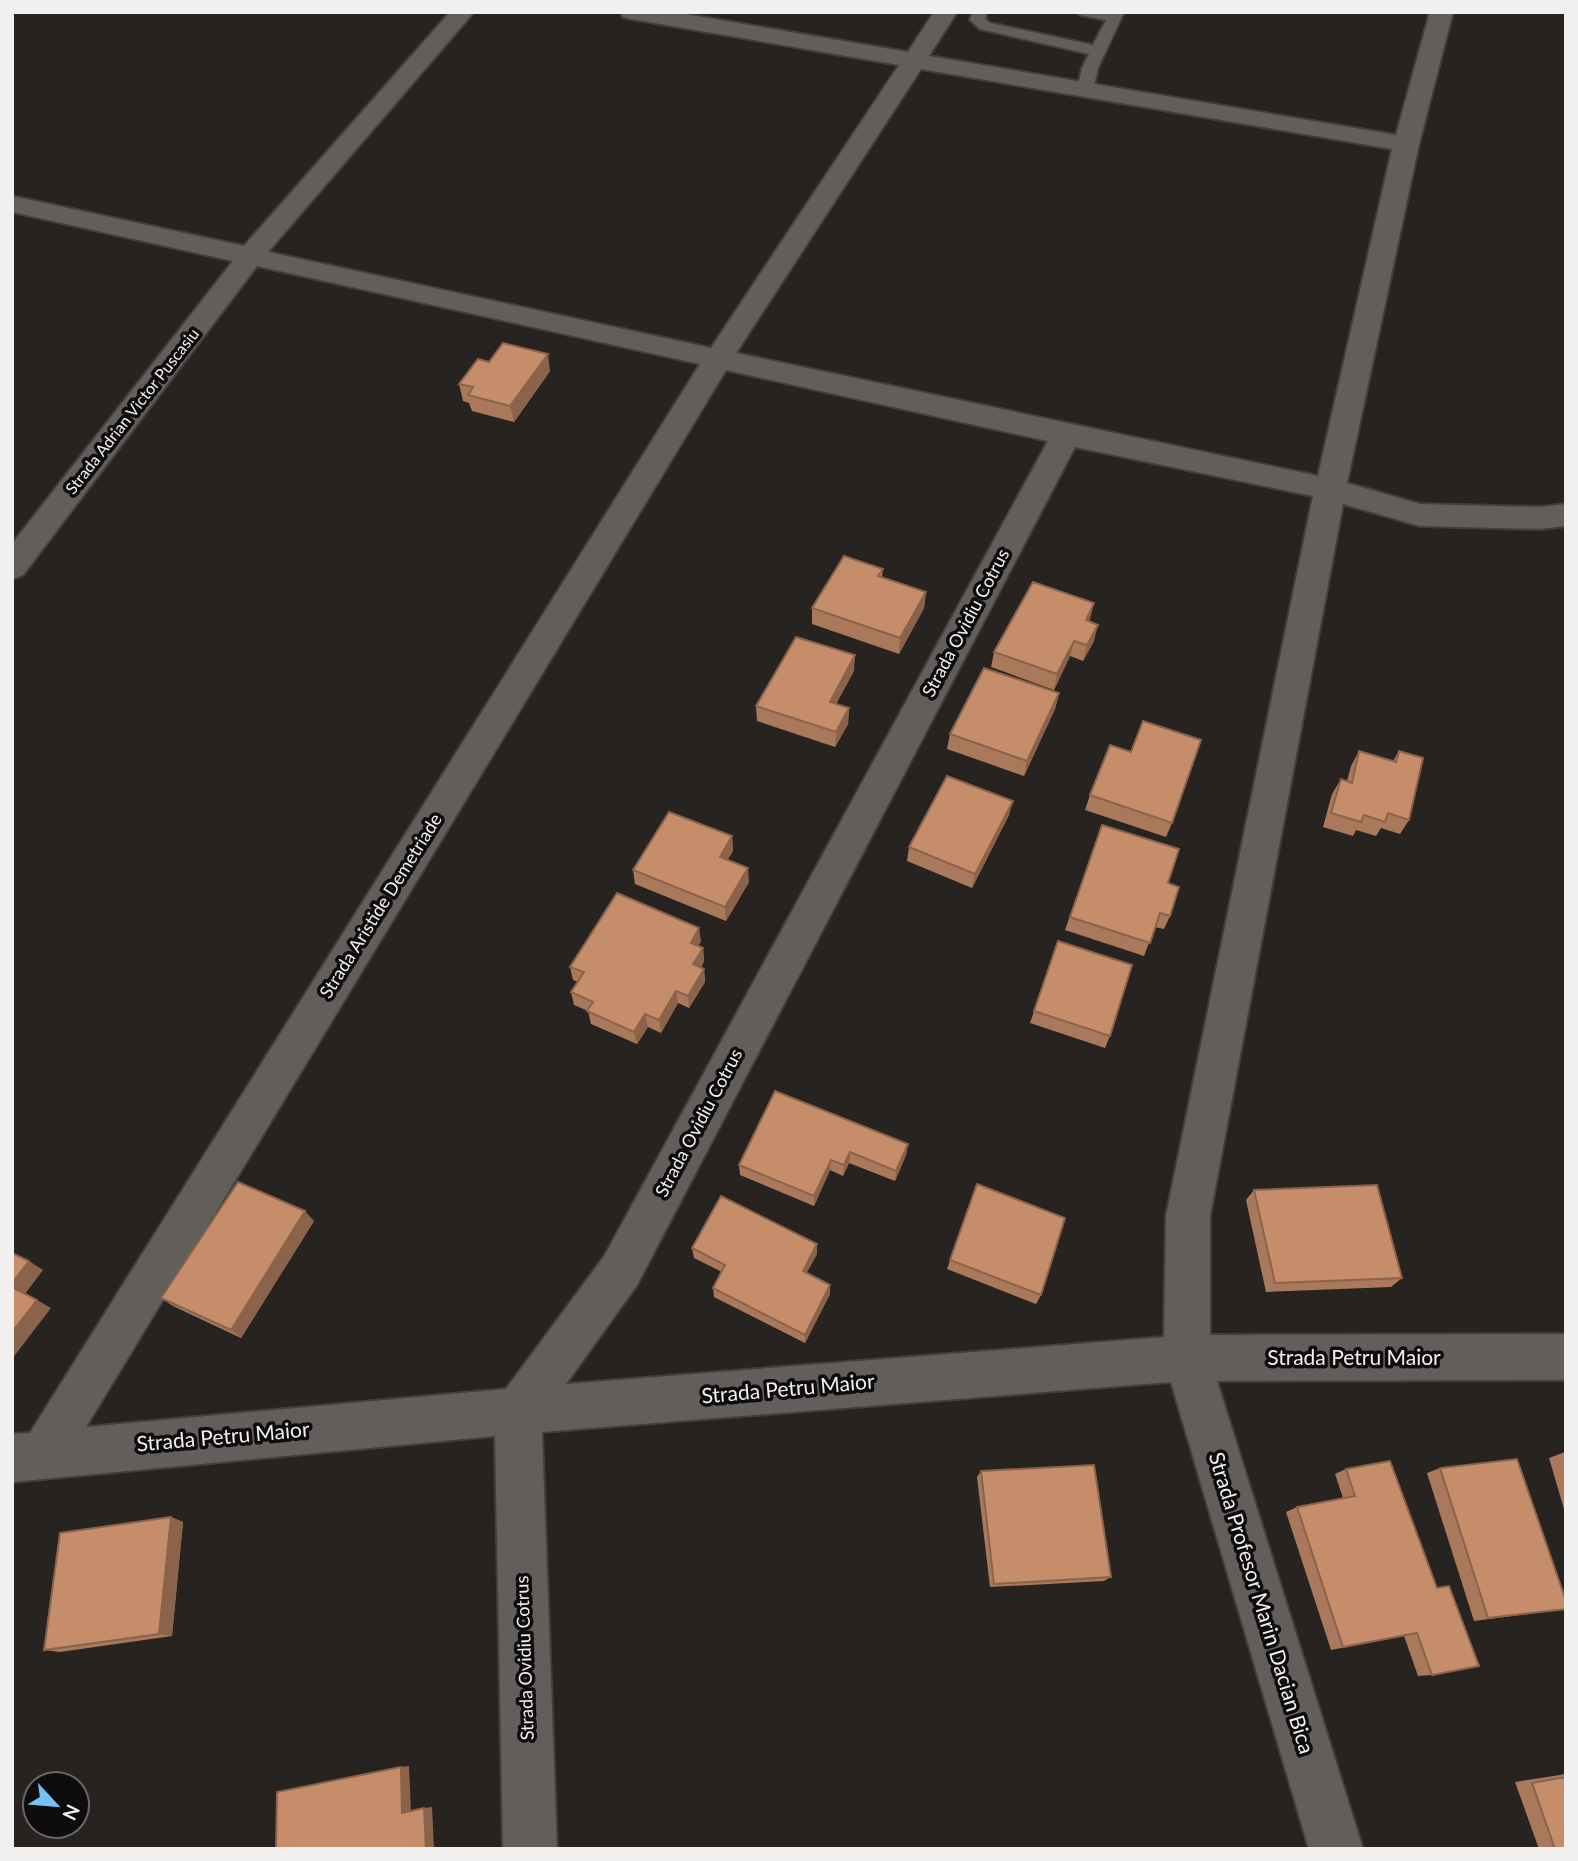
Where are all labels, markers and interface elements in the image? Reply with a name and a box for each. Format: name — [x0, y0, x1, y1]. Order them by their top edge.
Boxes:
street label: Strada Adrian Victor Puscasiu — [61, 324, 202, 497]
street label: Strada Ovidiu Cotrus — [917, 545, 1014, 700]
street label: Strada Aristide Demetriade — [314, 809, 446, 1002]
street label: Strada Ovidiu Cotrus — [650, 1045, 747, 1200]
street label: Strada Petru Maior — [1267, 1344, 1441, 1369]
street label: Strada Petru Maior — [700, 1367, 876, 1408]
street label: Strada Petru Maior — [135, 1415, 311, 1456]
street label: Strada Profesor Marin Dacian Bica — [1205, 1449, 1320, 1756]
street label: Strada Ovidiu Cotrus — [510, 1575, 538, 1741]
north arrow — [21, 1770, 91, 1840]
text: N — [58, 1801, 85, 1824]

